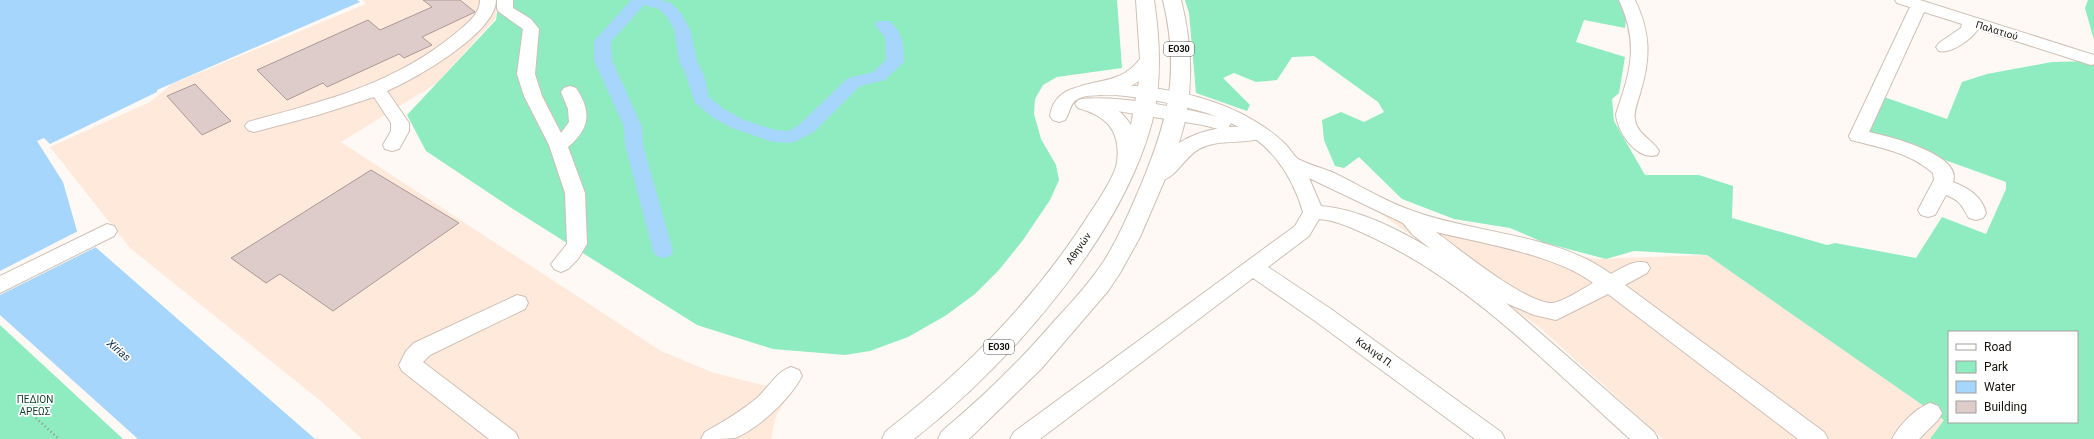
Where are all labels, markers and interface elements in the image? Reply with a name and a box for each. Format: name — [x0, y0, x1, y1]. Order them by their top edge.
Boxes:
street label: Παλατιού — [1974, 19, 2019, 42]
road number: ΕΟ30 — [1164, 42, 1194, 56]
street label: Αθηνών — [1064, 230, 1093, 266]
legend — [1948, 331, 2078, 423]
street label: Καλιγά Π. — [1354, 335, 1395, 370]
water label: Xirias — [103, 336, 133, 364]
road number: ΕΟ30 — [984, 340, 1014, 354]
text: Road — [1984, 340, 2012, 354]
text: Park — [1984, 360, 2009, 374]
text: Water — [1984, 380, 2015, 394]
park label: ΠΕΔΙΟΝ ΑΡΕΩΣ — [17, 394, 53, 417]
text: Building — [1984, 400, 2027, 414]

